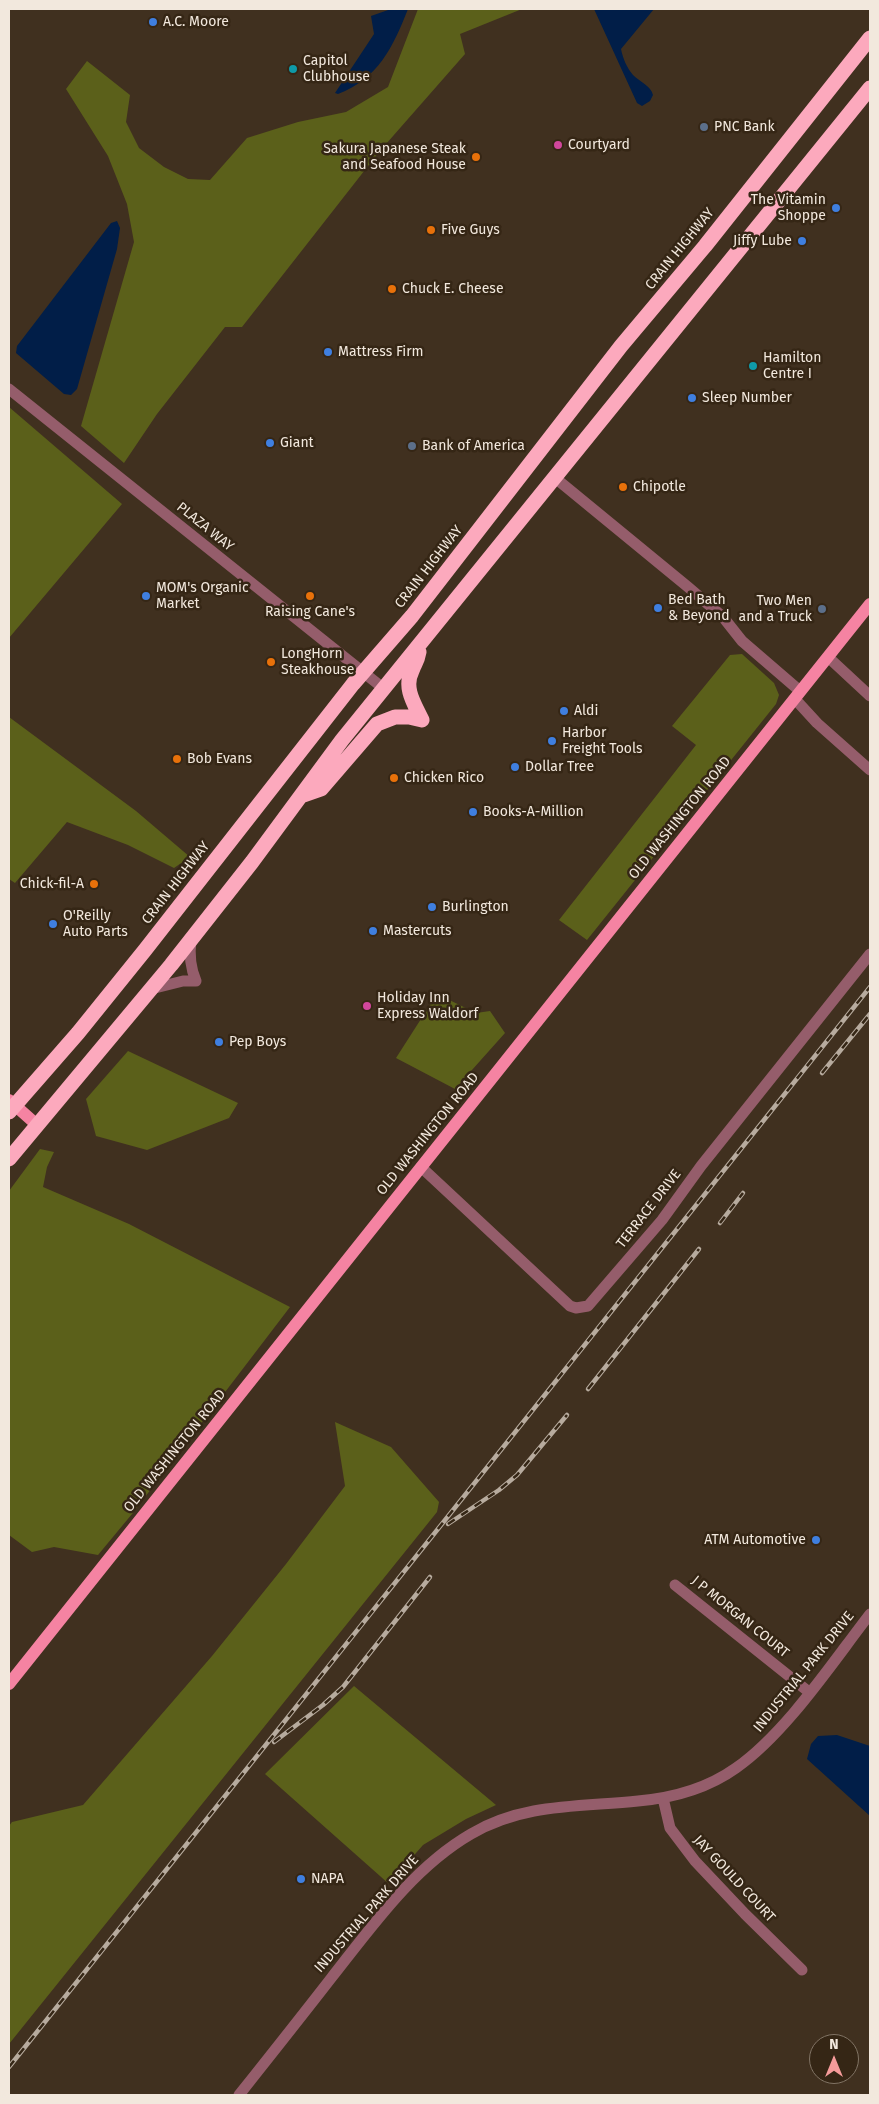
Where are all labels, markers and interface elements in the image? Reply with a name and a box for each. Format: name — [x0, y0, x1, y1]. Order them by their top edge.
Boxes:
place label: A.C. Moore — [163, 14, 229, 30]
marker: A.C. Moore — [147, 16, 159, 28]
place label: Capitol Clubhouse — [303, 53, 370, 85]
marker: Capitol Clubhouse — [287, 63, 299, 75]
place label: PNC Bank — [714, 119, 775, 135]
marker: PNC Bank — [698, 121, 710, 133]
place label: Courtyard — [568, 137, 630, 153]
marker: Courtyard — [552, 139, 564, 151]
place label: Sakura Japanese Steak and Seafood House — [323, 141, 466, 174]
marker: Sakura Japanese Steak and Seafood House — [470, 151, 482, 163]
place label: The Vitamin Shoppe — [751, 192, 826, 224]
marker: The Vitamin Shoppe — [830, 202, 842, 214]
street label: CRAIN HIGHWAY — [642, 205, 718, 293]
place label: Five Guys — [441, 222, 500, 238]
marker: Five Guys — [425, 224, 437, 236]
place label: Jiffy Lube — [733, 233, 792, 249]
marker: Jiffy Lube — [796, 235, 808, 247]
place label: Chuck E. Cheese — [402, 281, 504, 297]
marker: Chuck E. Cheese — [386, 283, 398, 295]
place label: Mattress Firm — [338, 344, 424, 360]
marker: Mattress Firm — [322, 346, 334, 358]
place label: Hamilton Centre I — [763, 350, 821, 382]
marker: Hamilton Centre I — [747, 360, 759, 372]
place label: Sleep Number — [702, 390, 792, 406]
marker: Sleep Number — [686, 392, 698, 404]
place label: Giant — [280, 435, 314, 451]
marker: Giant — [264, 437, 276, 449]
place label: Bank of America — [422, 438, 525, 454]
marker: Bank of America — [406, 440, 418, 452]
place label: Chipotle — [633, 479, 686, 495]
marker: Chipotle — [617, 481, 629, 493]
street label: PLAZA WAY — [173, 499, 237, 555]
street label: CRAIN HIGHWAY — [391, 522, 467, 612]
place label: MOM's Organic Market — [156, 580, 249, 612]
marker: MOM's Organic Market — [140, 590, 152, 602]
marker: Raising Cane's — [304, 590, 316, 602]
place label: Bed Bath & Beyond — [668, 592, 730, 624]
place label: Two Men and a Truck — [739, 593, 812, 626]
marker: Bed Bath & Beyond — [652, 602, 664, 614]
marker: Two Men and a Truck — [816, 603, 828, 615]
place label: Raising Cane's — [265, 604, 355, 620]
place label: LongHorn Steakhouse — [281, 646, 354, 679]
marker: LongHorn Steakhouse — [265, 656, 277, 668]
place label: Aldi — [574, 703, 598, 719]
marker: Aldi — [558, 705, 570, 717]
place label: Harbor Freight Tools — [562, 725, 643, 758]
marker: Harbor Freight Tools — [546, 735, 558, 747]
place label: Bob Evans — [187, 751, 252, 767]
marker: Bob Evans — [171, 753, 183, 765]
street label: OLD WASHINGTON ROAD — [625, 753, 735, 883]
place label: Dollar Tree — [525, 759, 594, 775]
marker: Dollar Tree — [509, 761, 521, 773]
place label: Chicken Rico — [404, 770, 484, 786]
marker: Chicken Rico — [388, 772, 400, 784]
place label: Books-A-Million — [483, 804, 584, 820]
marker: Books-A-Million — [467, 806, 479, 818]
street label: CRAIN HIGHWAY — [138, 838, 214, 928]
place label: Chick-fil-A — [20, 876, 84, 892]
marker: Chick-fil-A — [88, 878, 100, 890]
place label: Burlington — [442, 899, 509, 915]
marker: Burlington — [426, 901, 438, 913]
place label: O'Reilly Auto Parts — [63, 908, 128, 940]
marker: O'Reilly Auto Parts — [47, 918, 59, 930]
place label: Mastercuts — [383, 923, 452, 939]
marker: Mastercuts — [367, 925, 379, 937]
place label: Holiday Inn Express Waldorf — [377, 990, 478, 1022]
marker: Holiday Inn Express Waldorf — [361, 1000, 373, 1012]
place label: Pep Boys — [229, 1034, 286, 1050]
marker: Pep Boys — [213, 1036, 225, 1048]
street label: OLD WASHINGTON ROAD — [373, 1069, 483, 1199]
street label: TERRACE DRIVE — [613, 1166, 685, 1252]
street label: OLD WASHINGTON ROAD — [120, 1386, 230, 1516]
place label: ATM Automotive — [704, 1532, 806, 1548]
marker: ATM Automotive — [810, 1534, 822, 1546]
street label: J P MORGAN COURT — [688, 1572, 792, 1662]
street label: INDUSTRIAL PARK DRIVE — [750, 1608, 858, 1736]
street label: JAY GOULD COURT — [690, 1832, 778, 1926]
street label: INDUSTRIAL PARK DRIVE — [311, 1852, 423, 1976]
place label: NAPA — [311, 1871, 344, 1887]
marker: NAPA — [295, 1873, 307, 1885]
north arrow — [809, 2034, 859, 2084]
text: N — [829, 2036, 839, 2053]

